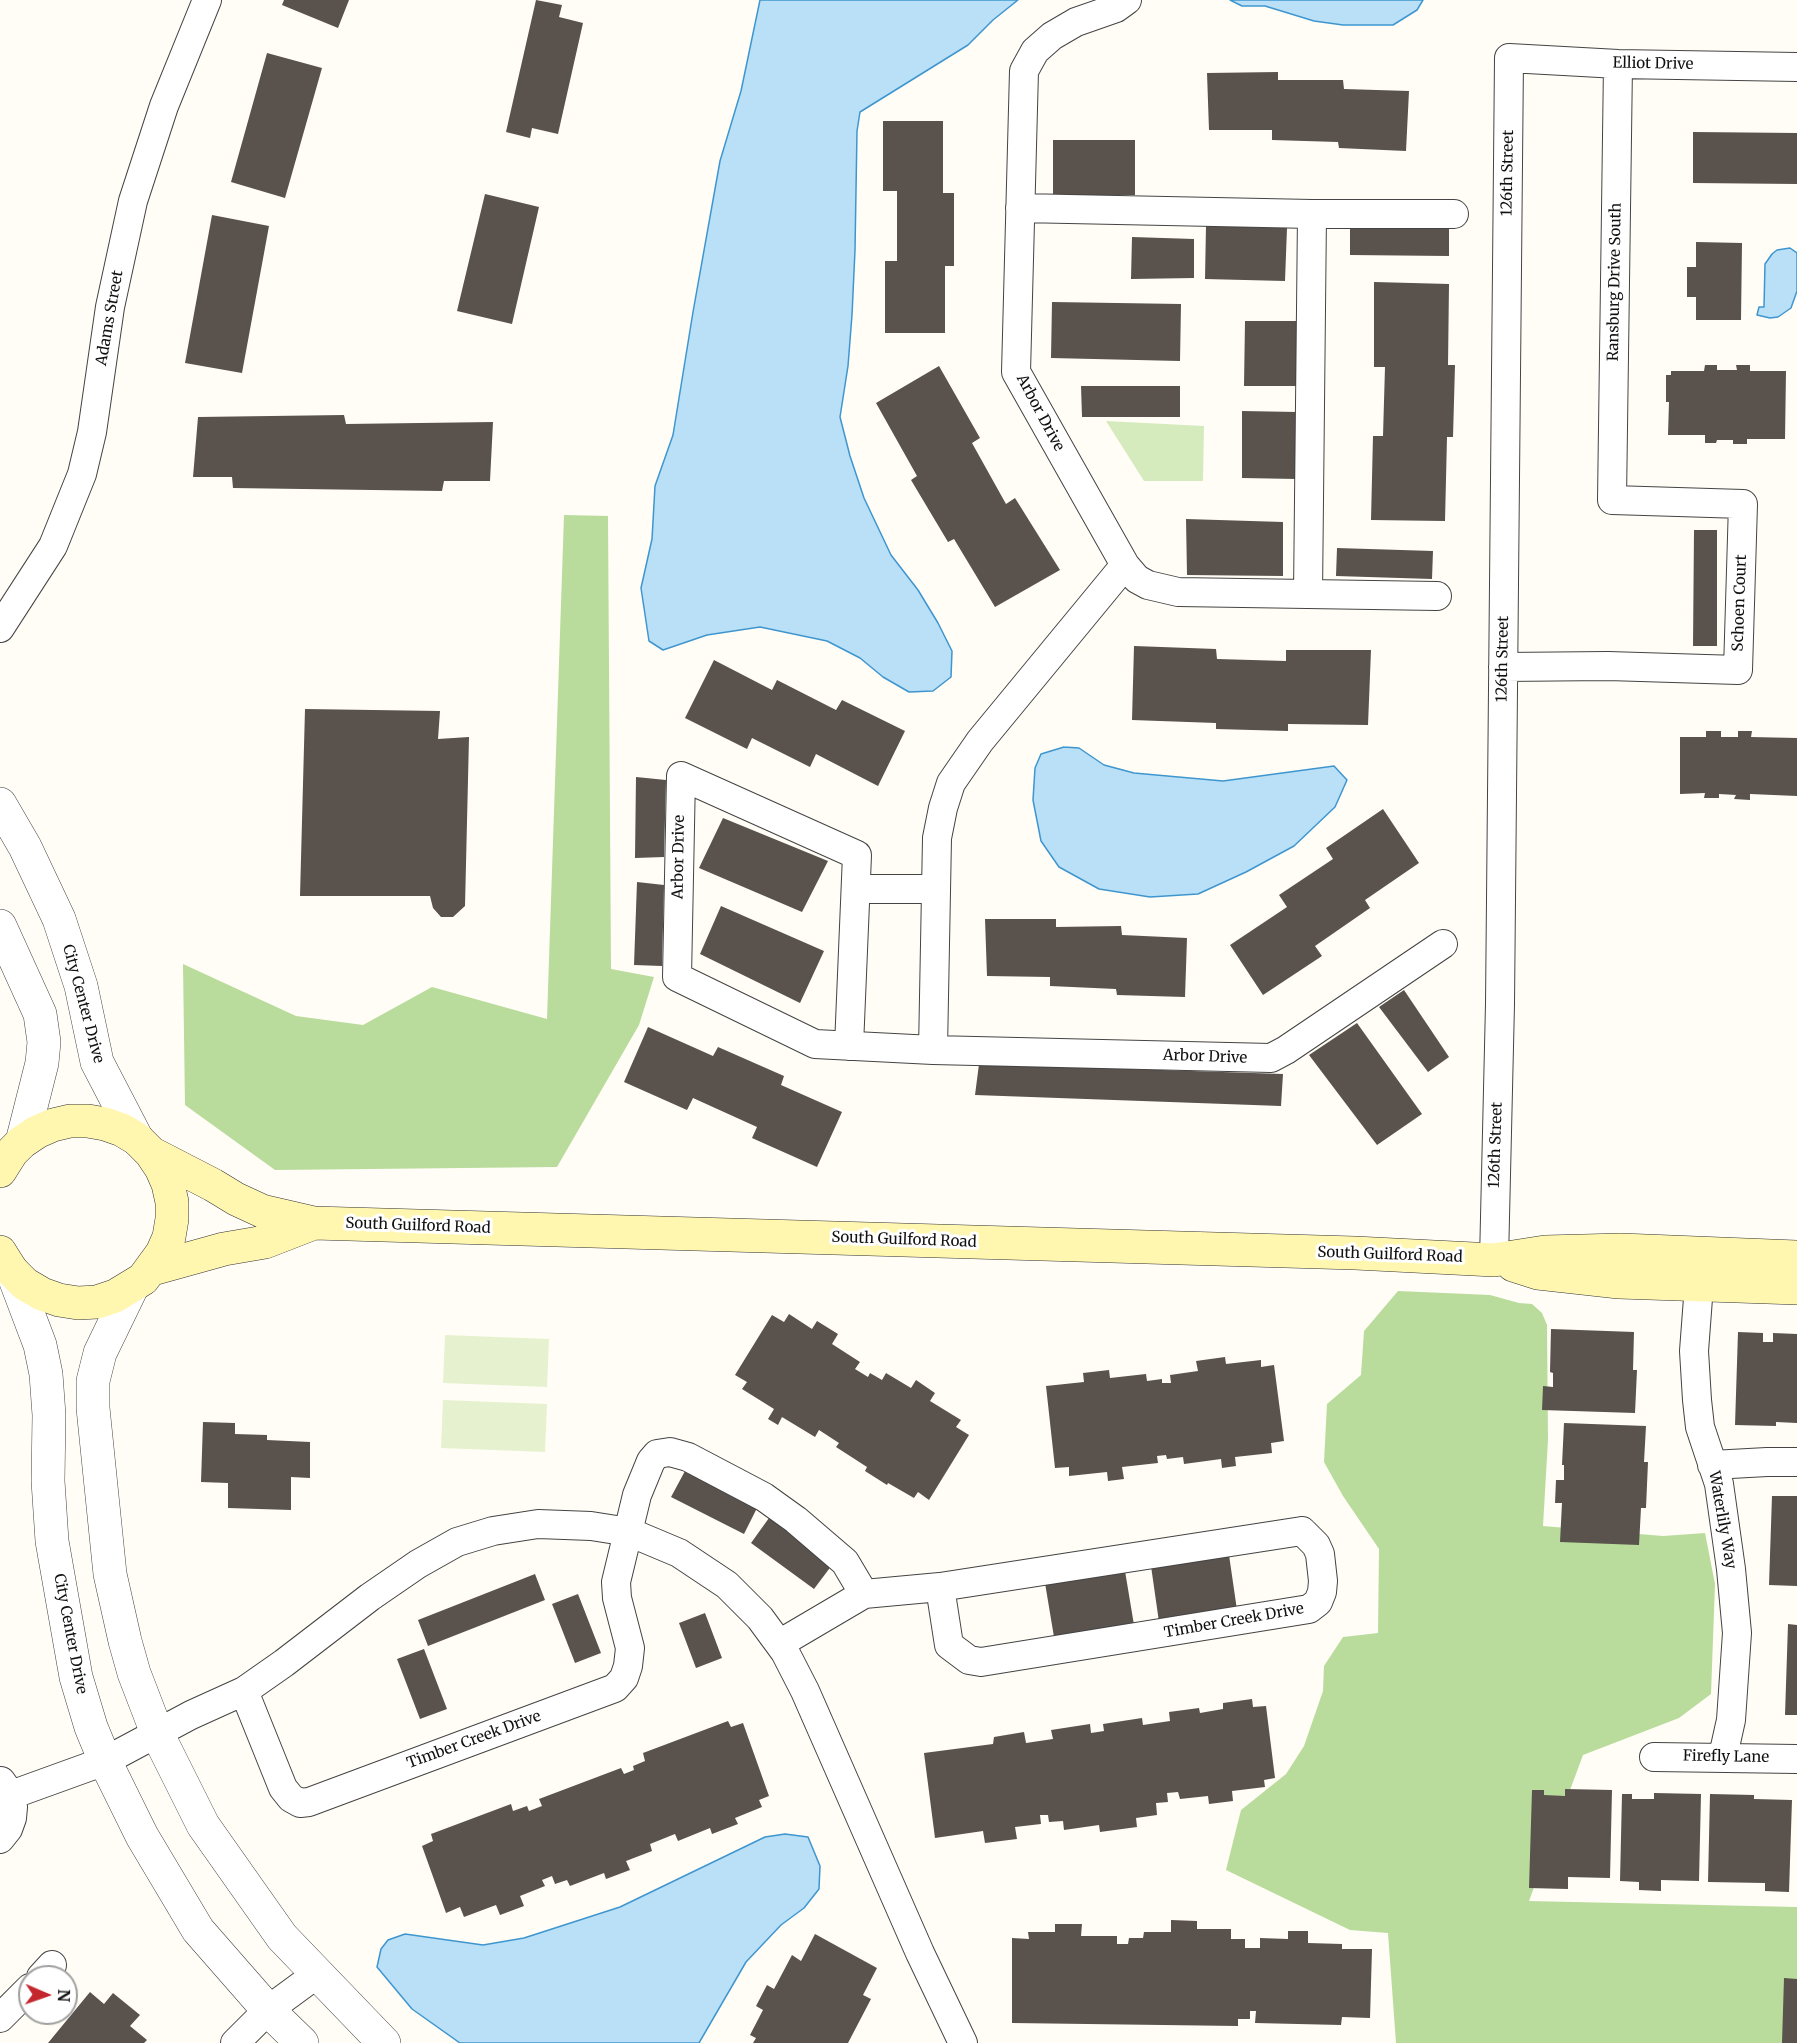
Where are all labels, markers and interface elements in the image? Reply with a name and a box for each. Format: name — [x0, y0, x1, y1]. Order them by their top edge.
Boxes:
street label: Elliot Drive — [1612, 54, 1694, 74]
street label: 126th Street — [1498, 130, 1518, 216]
street label: Ransburg Drive South — [1605, 203, 1625, 361]
street label: Adams Street — [93, 269, 127, 367]
street label: Arbor Drive — [1012, 372, 1068, 454]
street label: Schoen Court — [1729, 554, 1751, 652]
street label: 126th Street — [1493, 616, 1513, 702]
street label: Arbor Drive — [669, 815, 689, 899]
street label: City Center Drive — [58, 943, 108, 1065]
street label: Arbor Drive — [1162, 1047, 1248, 1067]
street label: 126th Street — [1486, 1102, 1506, 1188]
street label: South Guilford Road — [345, 1214, 491, 1238]
street label: South Guilford Road — [831, 1228, 977, 1252]
street label: South Guilford Road — [1317, 1243, 1463, 1267]
street label: Waterlily Way — [1705, 1470, 1739, 1570]
street label: City Center Drive — [50, 1572, 90, 1696]
street label: Timber Creek Drive — [1163, 1600, 1305, 1642]
street label: Timber Creek Drive — [404, 1707, 544, 1773]
street label: Firefly Lane — [1683, 1747, 1769, 1767]
north arrow — [18, 1965, 78, 2025]
text: N — [54, 1989, 74, 2002]

